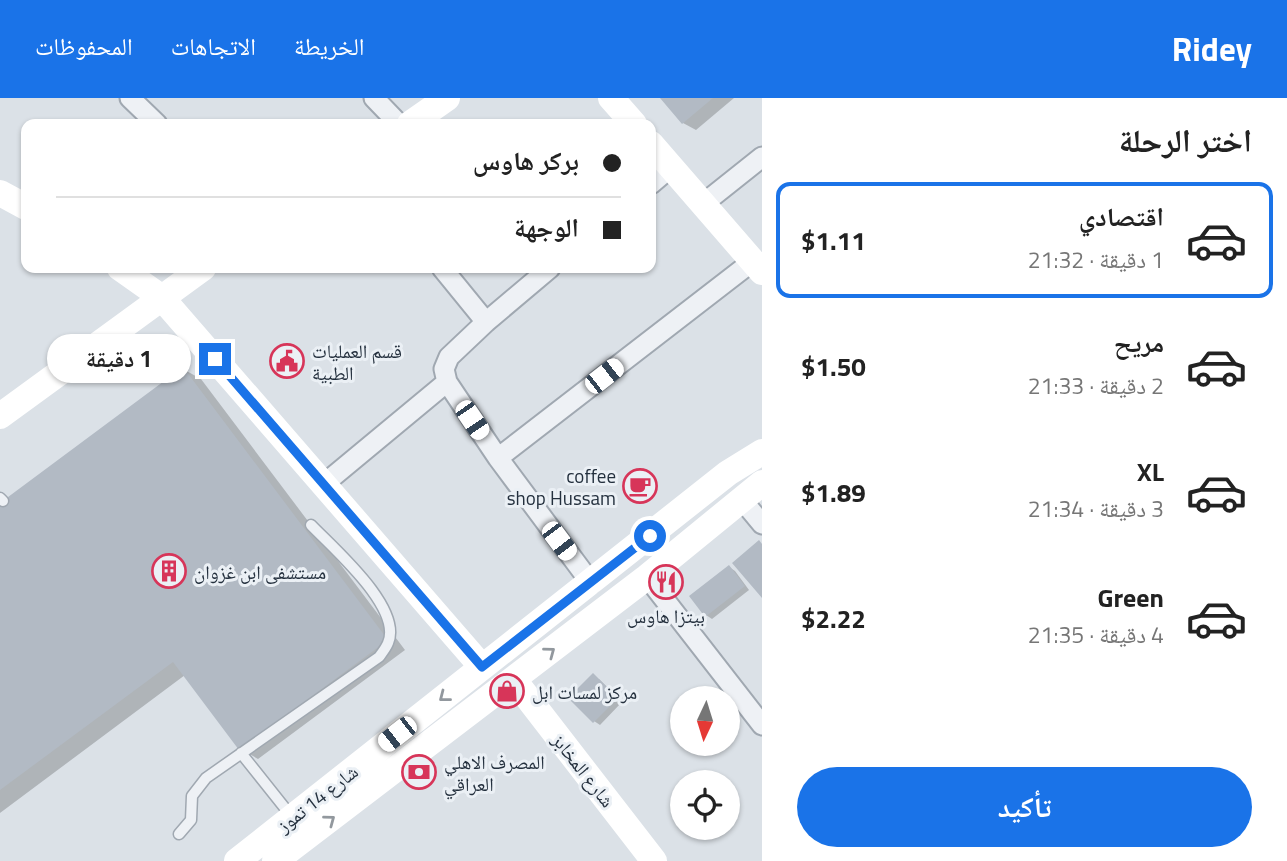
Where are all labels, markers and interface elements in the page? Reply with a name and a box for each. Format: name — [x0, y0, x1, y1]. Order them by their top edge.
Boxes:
text: Ridey — [1172, 24, 1252, 74]
text: المحفوظات — [35, 28, 133, 64]
text: الاتجاهات — [171, 28, 256, 64]
text: الخريطة — [294, 28, 365, 64]
text: اختر الرحلة — [1119, 116, 1252, 164]
text: بركر هاوس — [473, 141, 579, 180]
text: اقتصادي — [1079, 197, 1164, 236]
text: الوجهة — [514, 208, 579, 247]
icon: car — [1185, 209, 1248, 272]
text: $1.11 — [801, 221, 866, 260]
text: 1 دقيقة · 21:32 — [1028, 242, 1164, 277]
text: مريح — [1114, 323, 1164, 362]
callout: 1 دقيقة — [47, 334, 190, 384]
icon: car — [1185, 335, 1248, 398]
place label: قسم العمليات الطبية — [312, 336, 402, 387]
text: 1 دقيقة — [86, 341, 152, 376]
public building icon: قسم العمليات الطبية — [268, 342, 306, 380]
route end — [199, 343, 231, 375]
text: $1.50 — [801, 347, 866, 386]
car — [581, 355, 628, 397]
text: 2 دقيقة · 21:33 — [1028, 368, 1164, 403]
car — [452, 397, 493, 443]
text: XL — [1137, 452, 1164, 491]
place label: coffee shop Hussam — [507, 461, 616, 512]
icon: car — [1185, 461, 1248, 524]
cafe icon: coffee shop Hussam — [621, 467, 659, 505]
text: $1.89 — [801, 473, 866, 512]
text: 3 دقيقة · 21:34 — [1028, 491, 1164, 526]
car — [538, 518, 581, 564]
route start — [634, 520, 666, 552]
building icon: مستشفى ابن غزوان — [150, 552, 188, 590]
place label: مستشفى ابن غزوان — [194, 557, 326, 586]
restaurant icon: بيتزا هاوس — [647, 563, 685, 601]
text: Green — [1098, 578, 1164, 617]
icon: car — [1185, 587, 1248, 650]
text: $2.22 — [801, 599, 866, 638]
place label: بيتزا هاوس — [627, 601, 705, 630]
text: 4 دقيقة · 21:35 — [1028, 617, 1164, 652]
one-way arrow — [542, 648, 554, 661]
shop icon: مركز لمسات ابل — [488, 672, 526, 710]
place label: مركز لمسات ابل — [532, 677, 637, 706]
north arrow — [670, 686, 740, 756]
map controls — [670, 686, 740, 840]
one-way arrow — [439, 688, 451, 701]
car — [374, 713, 421, 755]
street label: شارع المخابز — [545, 726, 622, 813]
place label: المصرف الاهلي العراقي — [444, 747, 545, 799]
bank icon: المصرف الاهلي العراقي — [400, 753, 438, 791]
street label: شارع 14 تموز — [269, 757, 364, 840]
button: تأكيد — [797, 767, 1252, 847]
button: locate — [670, 770, 740, 840]
one-way arrow — [322, 815, 334, 828]

